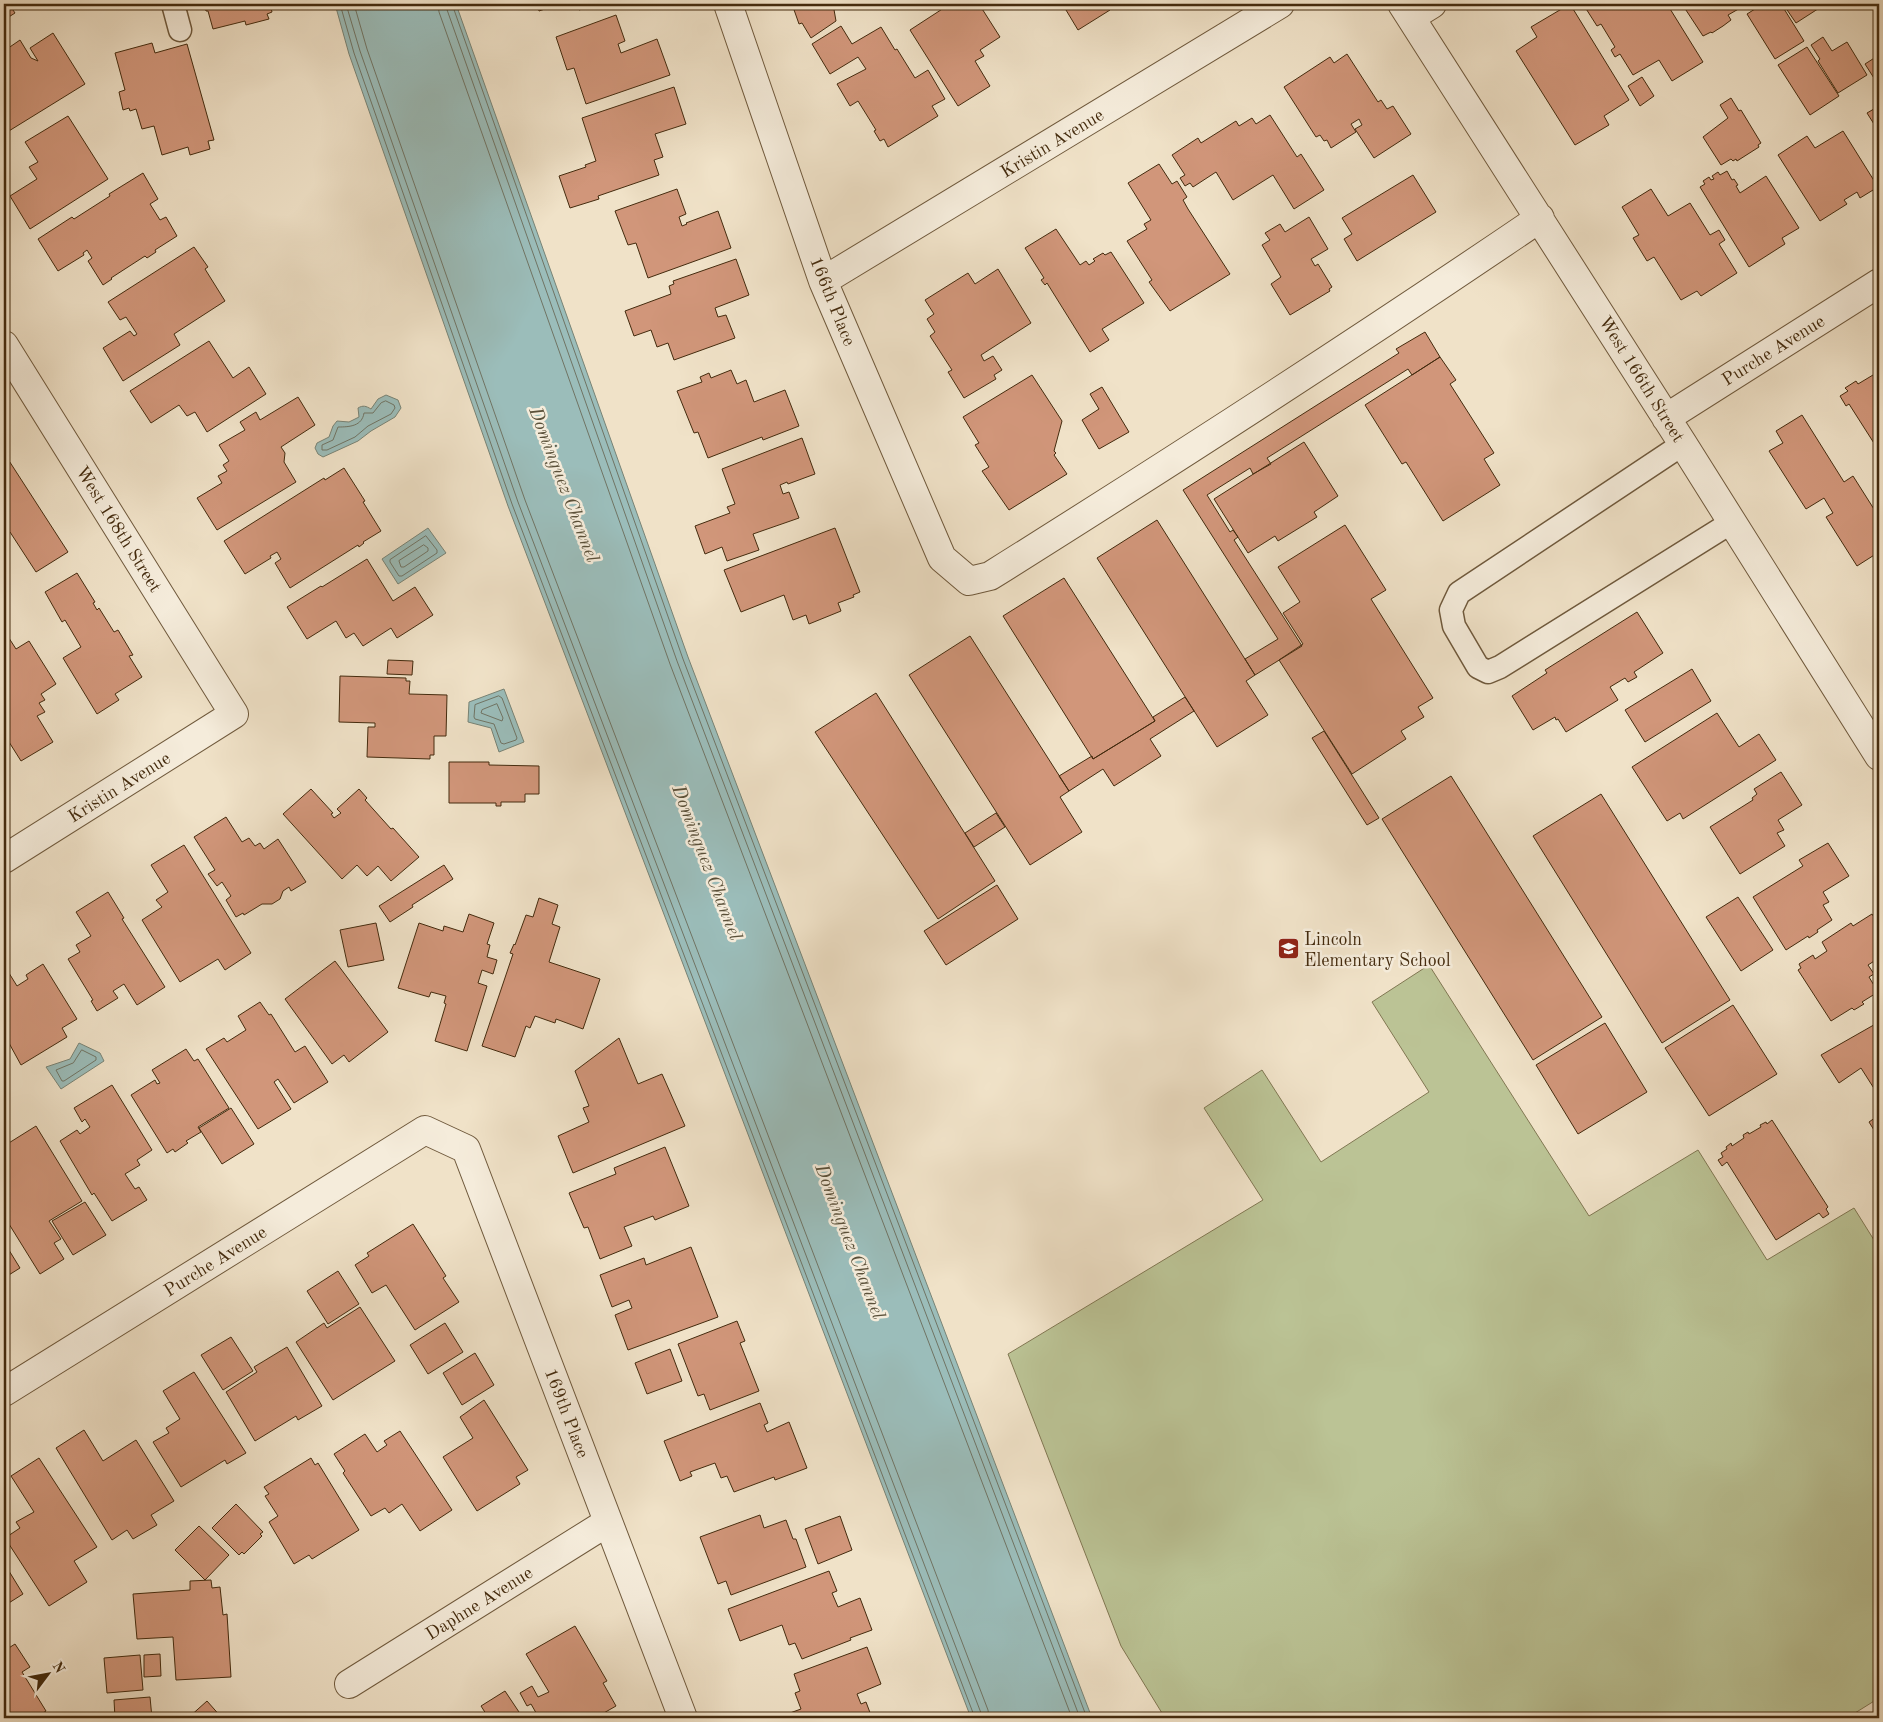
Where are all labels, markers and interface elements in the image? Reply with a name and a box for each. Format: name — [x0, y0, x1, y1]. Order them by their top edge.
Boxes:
street label: Kristin Avenue — [998, 106, 1107, 182]
street label: 166th Place — [806, 254, 858, 349]
street label: Purche Avenue — [1719, 312, 1828, 390]
street label: West 166th Street — [1595, 313, 1687, 446]
water label: Dominguez Channel — [524, 404, 601, 566]
street label: West 168th Street — [72, 463, 164, 596]
street label: Kristin Avenue — [65, 749, 174, 826]
water label: Dominguez Channel — [667, 782, 744, 944]
place label: Lincoln Elementary School — [1304, 931, 1451, 970]
school or university icon: Lincoln Elementary School — [1276, 937, 1300, 961]
water label: Dominguez Channel — [810, 1161, 887, 1323]
street label: Purche Avenue — [161, 1223, 270, 1301]
street label: 169th Place — [541, 1366, 591, 1461]
street label: Daphne Avenue — [423, 1564, 536, 1644]
north arrow — [22, 1650, 72, 1700]
text: N — [49, 1659, 67, 1676]

